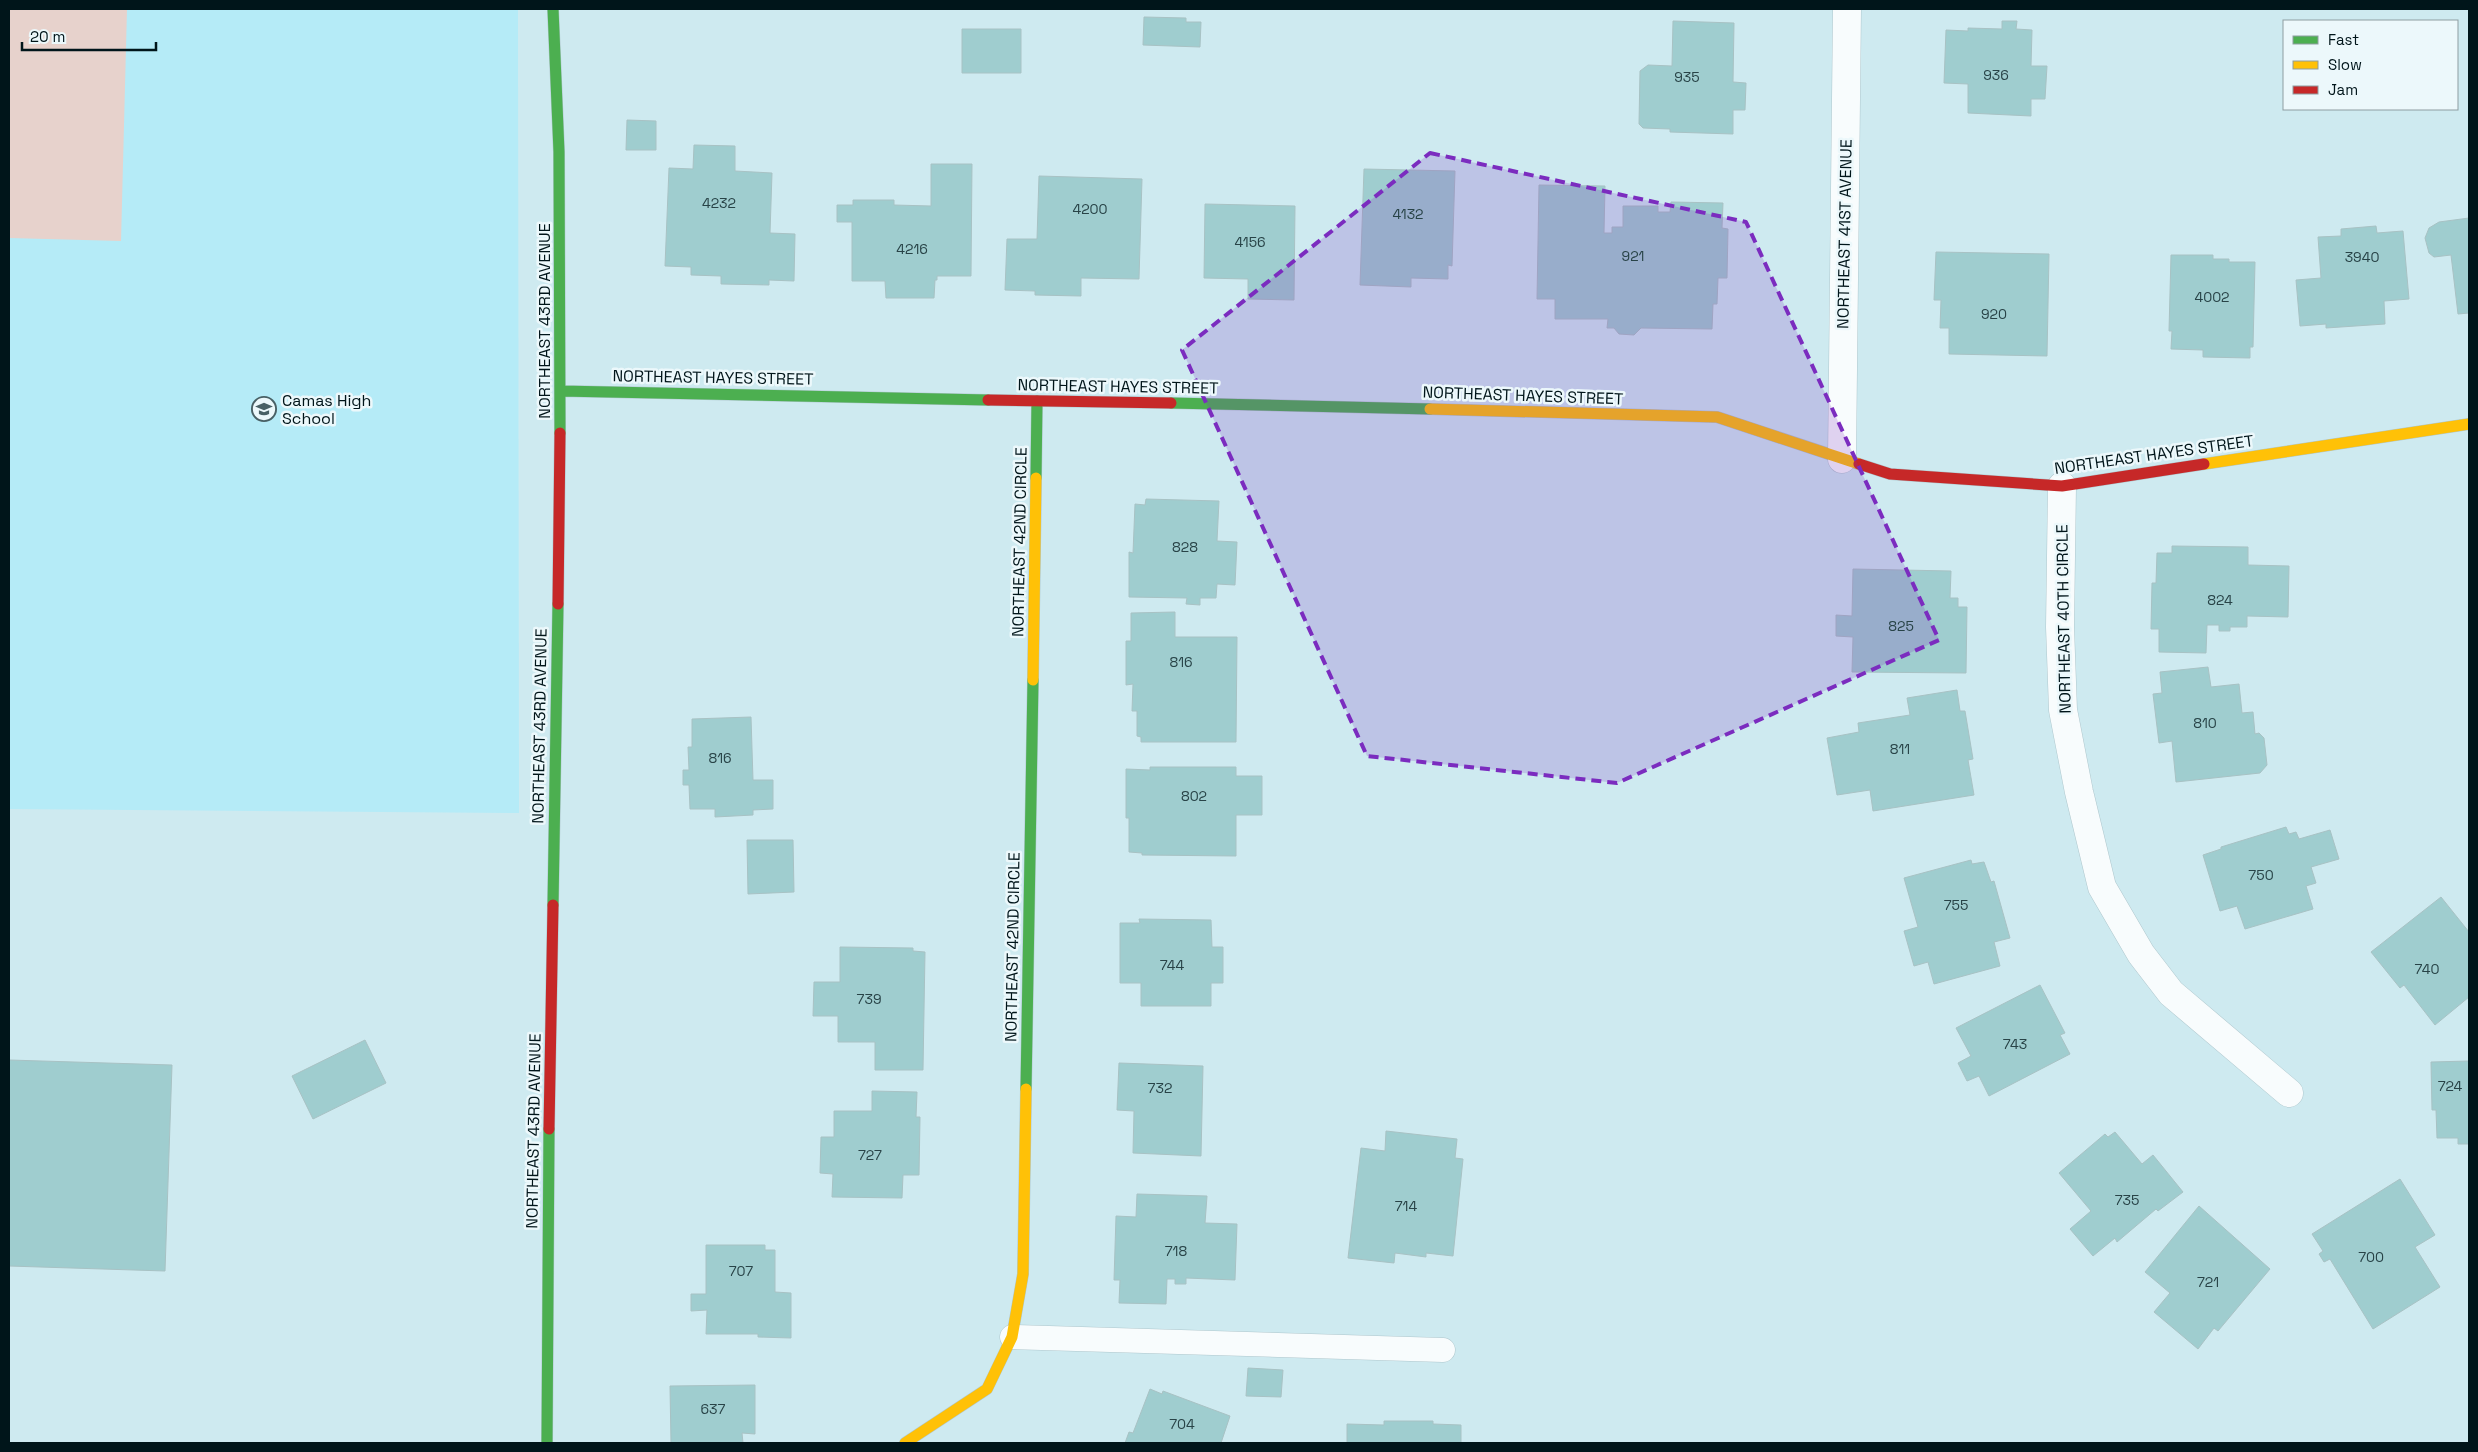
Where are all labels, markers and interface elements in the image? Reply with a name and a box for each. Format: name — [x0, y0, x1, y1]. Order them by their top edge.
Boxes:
scale bar — [22, 20, 156, 52]
legend — [2283, 20, 2458, 110]
text: 20 m — [30, 27, 65, 46]
text: Fast — [2328, 30, 2359, 49]
text: Slow — [2328, 55, 2362, 74]
house number: 936 — [1983, 66, 2009, 84]
house number: 935 — [1674, 68, 1700, 86]
text: Jam — [2328, 80, 2358, 99]
street label: NORTHEAST 41ST AVENUE — [1832, 139, 1857, 329]
house number: 4232 — [702, 194, 736, 212]
house number: 4200 — [1072, 200, 1108, 218]
house number: 4132 — [1392, 205, 1424, 223]
street label: NORTHEAST 43RD AVENUE — [534, 223, 555, 419]
house number: 4156 — [1234, 233, 1266, 251]
house number: 4216 — [896, 240, 928, 258]
house number: 921 — [1622, 247, 1644, 265]
house number: 3940 — [2345, 248, 2379, 266]
house number: 4002 — [2194, 288, 2230, 306]
house number: 920 — [1981, 305, 2007, 323]
street label: NORTHEAST HAYES STREET — [612, 365, 814, 390]
street label: NORTHEAST HAYES STREET — [1017, 374, 1219, 399]
street label: NORTHEAST HAYES STREET — [1422, 381, 1624, 409]
place label: Camas High School — [282, 390, 371, 429]
school or university icon: Camas High School — [251, 396, 277, 422]
street label: NORTHEAST HAYES STREET — [2053, 430, 2255, 479]
street label: NORTHEAST 42ND CIRCLE — [1007, 447, 1032, 637]
street label: NORTHEAST 40TH CIRCLE — [2051, 524, 2076, 714]
house number: 828 — [1172, 538, 1198, 556]
house number: 824 — [2207, 591, 2233, 609]
house number: 825 — [1888, 617, 1914, 635]
street label: NORTHEAST 43RD AVENUE — [527, 628, 552, 824]
house number: 816 — [1169, 653, 1193, 671]
house number: 810 — [2193, 714, 2217, 732]
house number: 811 — [1890, 740, 1910, 758]
house number: 816 — [708, 749, 732, 767]
house number: 802 — [1181, 787, 1207, 805]
street label: NORTHEAST 42ND CIRCLE — [1000, 852, 1025, 1042]
house number: 750 — [2248, 866, 2274, 884]
house number: 755 — [1944, 896, 1968, 914]
house number: 744 — [1160, 956, 1185, 974]
house number: 740 — [2415, 960, 2439, 978]
house number: 739 — [857, 990, 881, 1008]
street label: NORTHEAST 43RD AVENUE — [521, 1033, 546, 1229]
house number: 743 — [2003, 1035, 2027, 1053]
house number: 724 — [2438, 1077, 2463, 1095]
house number: 732 — [1148, 1079, 1172, 1097]
house number: 727 — [858, 1146, 882, 1164]
house number: 735 — [2115, 1191, 2139, 1209]
house number: 714 — [1395, 1197, 1417, 1215]
house number: 718 — [1165, 1242, 1187, 1260]
house number: 700 — [2358, 1248, 2384, 1266]
house number: 707 — [729, 1262, 753, 1280]
house number: 721 — [2197, 1273, 2219, 1291]
house number: 637 — [701, 1400, 726, 1418]
house number: 704 — [1169, 1415, 1195, 1433]

